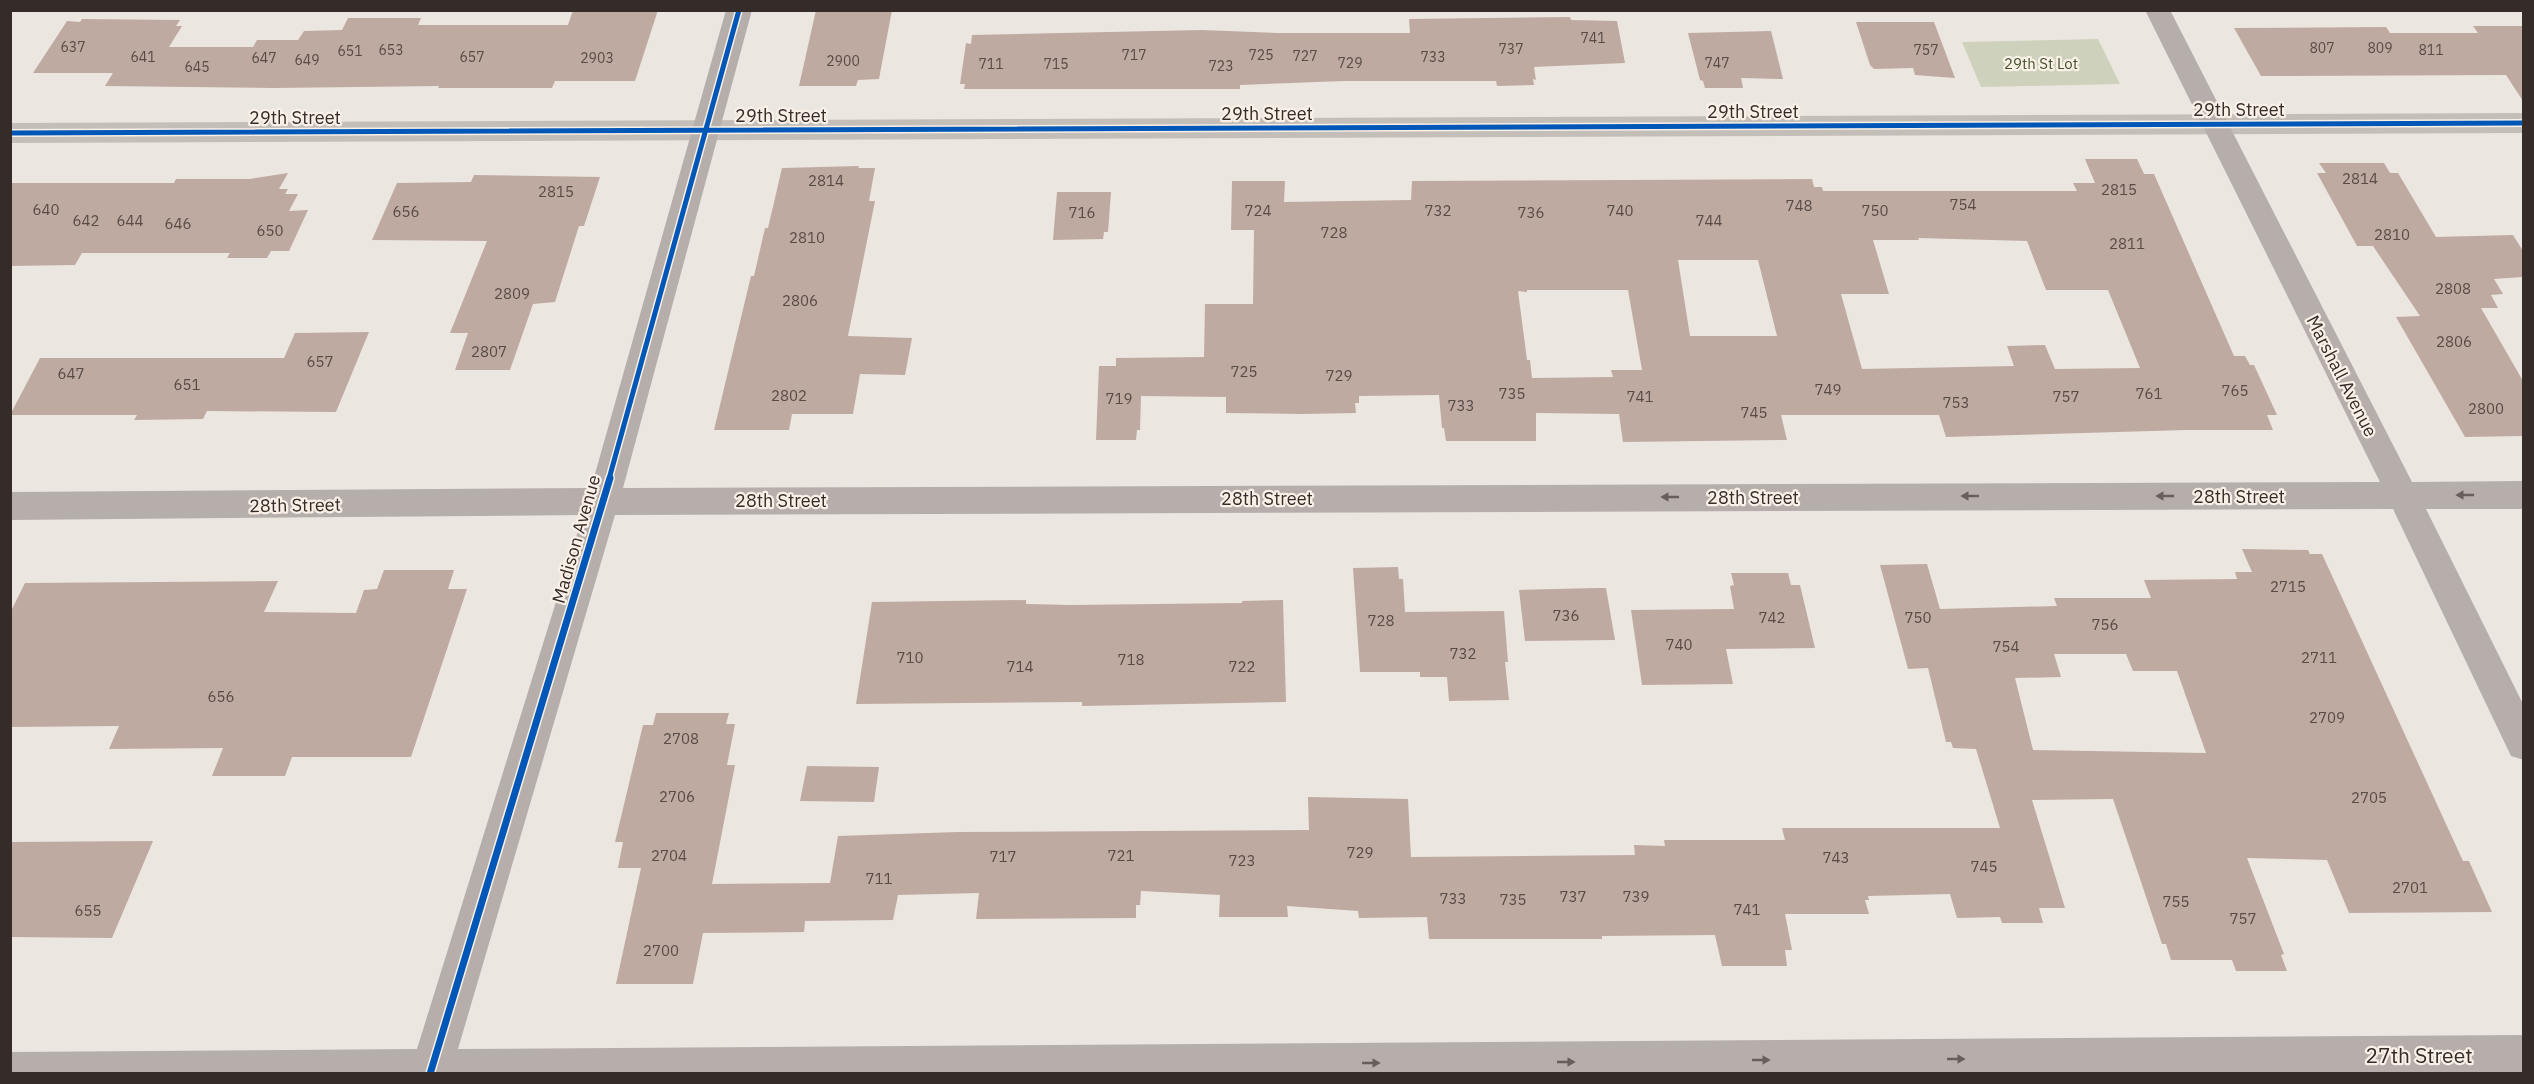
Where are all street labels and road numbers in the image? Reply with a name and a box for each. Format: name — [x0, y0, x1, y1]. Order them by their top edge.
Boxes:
street label: 29th Street — [2193, 98, 2285, 121]
street label: 29th Street — [1707, 100, 1799, 123]
street label: 29th Street — [1221, 102, 1313, 125]
street label: 29th Street — [735, 104, 827, 127]
street label: 29th Street — [249, 106, 341, 129]
street label: Marshall Avenue — [2301, 311, 2383, 441]
street label: Madison Avenue — [547, 472, 605, 606]
street label: 28th Street — [2193, 485, 2285, 508]
street label: 28th Street — [1707, 486, 1799, 509]
street label: 28th Street — [1221, 487, 1313, 510]
street label: 28th Street — [735, 489, 827, 512]
street label: 28th Street — [249, 493, 341, 517]
street label: 27th Street — [2365, 1041, 2473, 1069]

